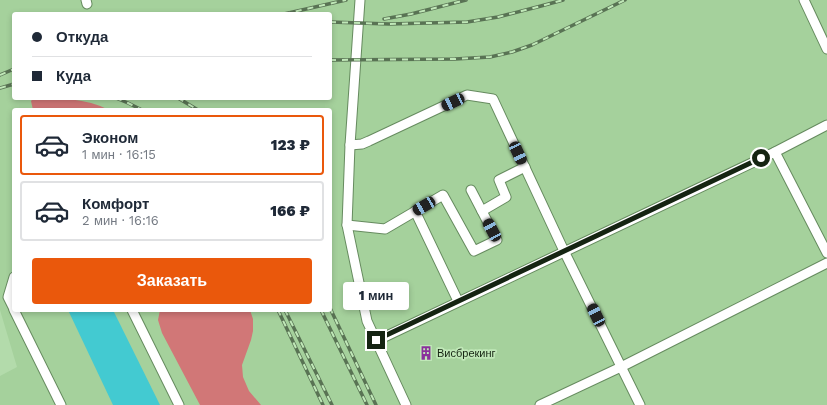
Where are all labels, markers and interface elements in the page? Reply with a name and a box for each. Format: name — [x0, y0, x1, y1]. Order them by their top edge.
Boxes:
text: Откуда — [56, 28, 108, 46]
text: Куда — [56, 67, 91, 85]
car — [440, 91, 466, 113]
icon: car — [34, 127, 70, 163]
text: Эконом — [82, 129, 138, 147]
text: 123 ₽ — [271, 136, 310, 154]
car — [507, 140, 529, 166]
text: 1 мин · 16:15 — [82, 147, 156, 162]
route start — [752, 149, 770, 167]
icon: car — [34, 193, 70, 229]
text: Комфорт — [82, 195, 149, 213]
car — [411, 195, 437, 217]
text: 166 ₽ — [270, 202, 310, 220]
text: 2 мин · 16:16 — [82, 213, 159, 228]
car — [481, 217, 503, 243]
button: Заказать — [32, 258, 312, 304]
callout: 1 мин — [343, 282, 409, 310]
text: 1 мин — [359, 288, 393, 303]
car — [585, 302, 607, 328]
route end — [367, 331, 385, 349]
building icon: Висбрекинг — [418, 345, 434, 361]
place label: Висбрекинг — [437, 347, 496, 360]

